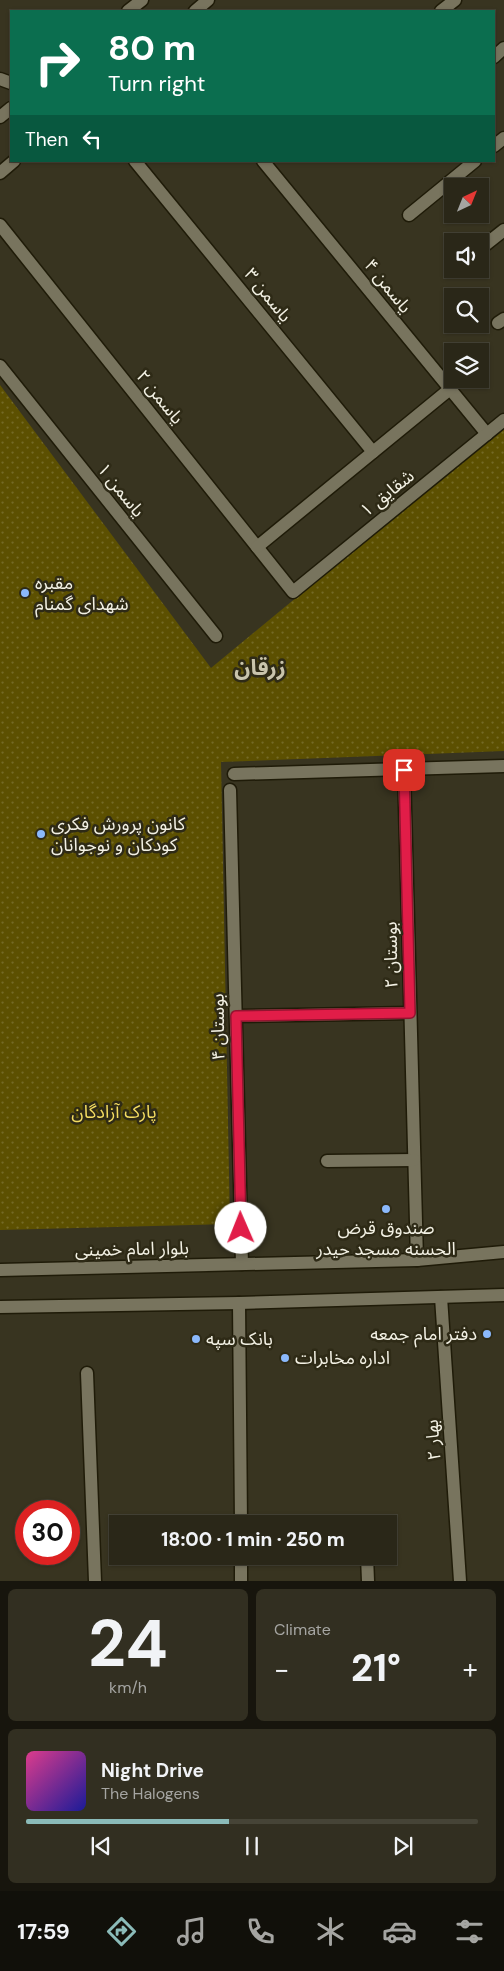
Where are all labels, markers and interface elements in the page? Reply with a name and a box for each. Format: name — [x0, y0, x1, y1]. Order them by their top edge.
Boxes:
text: 80 m — [108, 25, 196, 71]
icon: right — [25, 30, 90, 95]
text: Turn right — [108, 69, 205, 98]
icon: left — [78, 125, 106, 153]
text: Then — [25, 127, 68, 152]
north arrow — [444, 178, 489, 222]
map controls — [444, 178, 489, 388]
button: sound — [444, 233, 489, 278]
street label: یاسمن ۴ — [359, 254, 417, 318]
street label: یاسمن ۳ — [239, 263, 297, 327]
button: search — [444, 288, 489, 333]
button: layers — [444, 343, 489, 388]
street label: یاسمن ۲ — [131, 365, 189, 429]
street label: یاسمن ۱ — [92, 458, 150, 522]
street label: شقایق ۱ — [355, 464, 419, 522]
place label: مقبره شهدای گمنام — [35, 571, 129, 618]
marker: مقبره شهدای گمنام — [19, 587, 31, 599]
district label: زرقان — [234, 653, 286, 682]
pin — [383, 749, 425, 791]
icon: arrive — [390, 756, 418, 784]
place label: کانون پرورش فکری کودکان و نوجوانان — [51, 812, 186, 857]
marker: کانون پرورش فکری کودکان و نوجوانان — [35, 828, 47, 840]
street label: بوستان ۲ — [378, 921, 404, 989]
street label: بوستان ۴ — [205, 993, 231, 1061]
park label: پارک آزادگان — [71, 1100, 157, 1124]
position arrow — [214, 1201, 266, 1253]
marker: صندوق قرض الحسنه مسجد حیدر — [380, 1203, 392, 1215]
place label: صندوق قرض الحسنه مسجد حیدر — [315, 1216, 456, 1261]
street label: بلوار امام خمینی — [75, 1236, 189, 1264]
place label: دفتر امام جمعه — [370, 1322, 477, 1348]
place label: بانک سپه — [206, 1327, 273, 1351]
marker: دفتر امام جمعه — [481, 1328, 493, 1340]
marker: بانک سپه — [190, 1333, 202, 1345]
place label: اداره مخابرات — [295, 1346, 390, 1370]
marker: اداره مخابرات — [279, 1352, 291, 1364]
street label: بهار ۲ — [420, 1419, 446, 1461]
speed limit sign: 30 — [15, 1500, 80, 1565]
text: 18:00 · 1 min · 250 m — [161, 1527, 345, 1552]
text: 24 — [88, 1602, 168, 1686]
text: Climate — [274, 1619, 331, 1640]
text: 21° — [351, 1643, 401, 1693]
text: − — [274, 1651, 289, 1688]
text: + — [463, 1651, 478, 1688]
text: km/h — [109, 1677, 147, 1698]
text: Night Drive — [101, 1758, 204, 1783]
text: The Halogens — [101, 1783, 200, 1804]
icon: previous — [87, 1832, 115, 1860]
icon: pause — [238, 1832, 266, 1860]
icon: next — [389, 1832, 417, 1860]
icon: directions — [104, 1914, 139, 1949]
icon: music — [174, 1914, 209, 1949]
icon: phone — [243, 1914, 278, 1949]
icon: climate — [313, 1914, 348, 1949]
icon: car — [382, 1914, 417, 1949]
icon: filters — [452, 1914, 487, 1949]
text: 17:59 — [17, 1917, 70, 1946]

